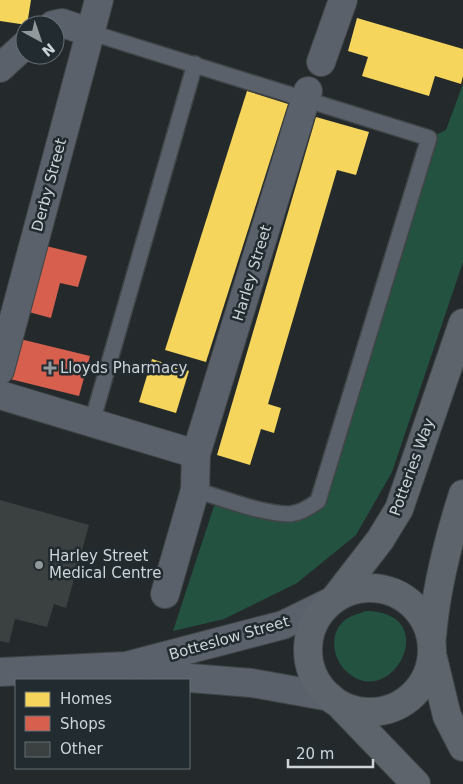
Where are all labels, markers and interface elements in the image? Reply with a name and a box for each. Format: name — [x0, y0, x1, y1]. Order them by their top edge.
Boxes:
north arrow — [15, 15, 65, 65]
text: N — [39, 40, 58, 60]
street label: Derby Street — [28, 136, 70, 234]
street label: Harley Street — [229, 223, 275, 323]
place label: Lloyds Pharmacy — [60, 359, 187, 377]
marker: Lloyds Pharmacy — [44, 362, 56, 374]
street label: Potteries Way — [386, 416, 438, 518]
place label: Harley Street Medical Centre — [49, 547, 161, 582]
marker: Harley Street Medical Centre — [33, 559, 45, 571]
street label: Botteslow Street — [167, 612, 291, 664]
legend — [15, 679, 190, 769]
text: Homes — [60, 690, 112, 708]
text: Shops — [60, 715, 106, 733]
scale bar — [288, 736, 373, 768]
text: Other — [60, 740, 103, 758]
text: 20 m — [296, 745, 334, 763]

